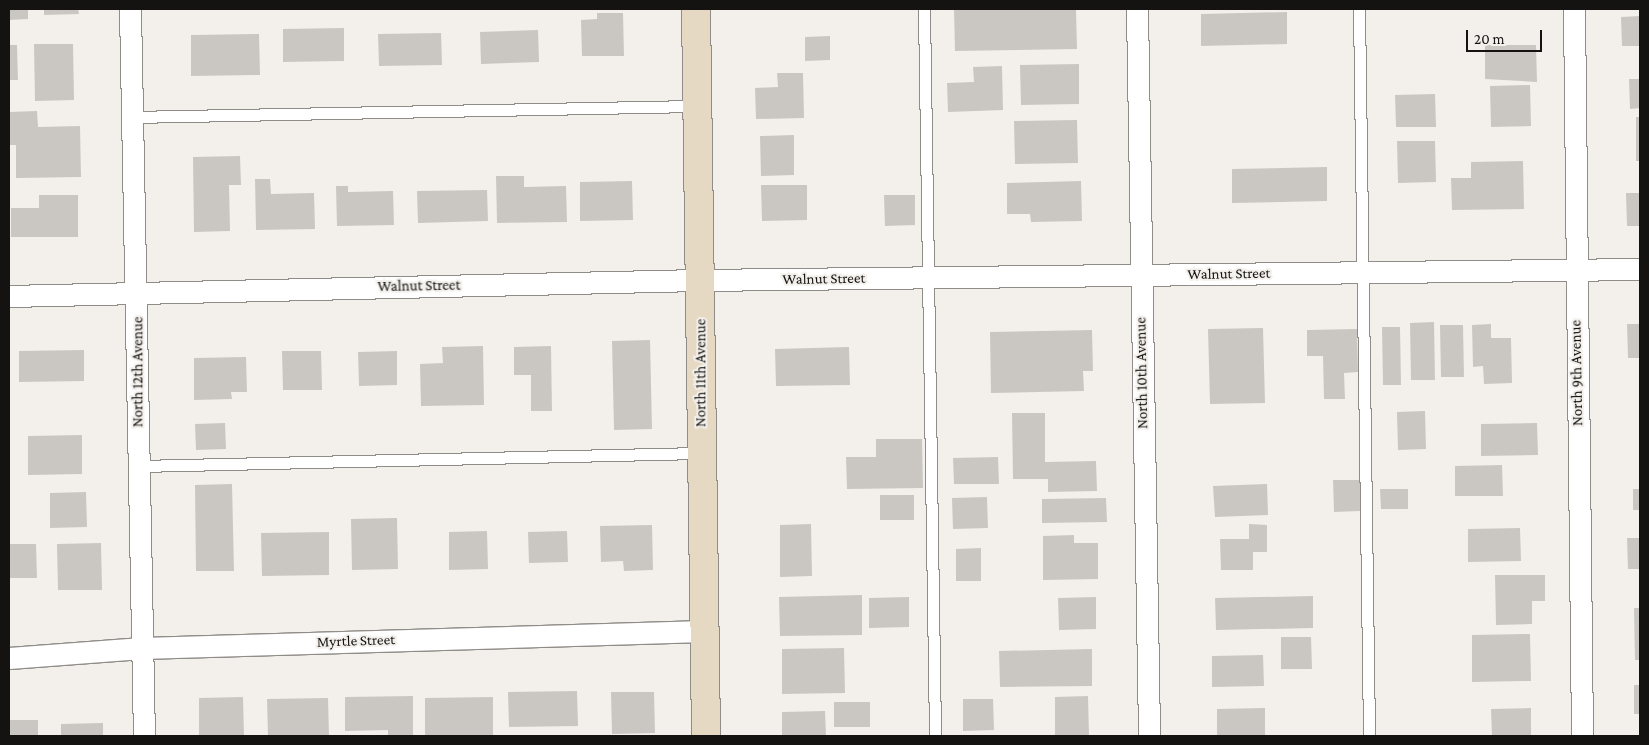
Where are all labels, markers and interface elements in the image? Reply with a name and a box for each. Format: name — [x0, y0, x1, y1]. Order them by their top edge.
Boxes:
scale bar — [1469, 20, 1545, 52]
text: 20 m — [1474, 31, 1505, 47]
street label: Walnut Street — [1187, 264, 1271, 284]
street label: Walnut Street — [782, 269, 866, 289]
street label: Walnut Street — [377, 276, 461, 296]
street label: North 12th Avenue — [129, 317, 147, 427]
street label: North 10th Avenue — [1132, 317, 1152, 429]
street label: North 11th Avenue — [692, 319, 710, 427]
street label: North 9th Avenue — [1567, 320, 1587, 426]
street label: Myrtle Street — [317, 631, 395, 651]

